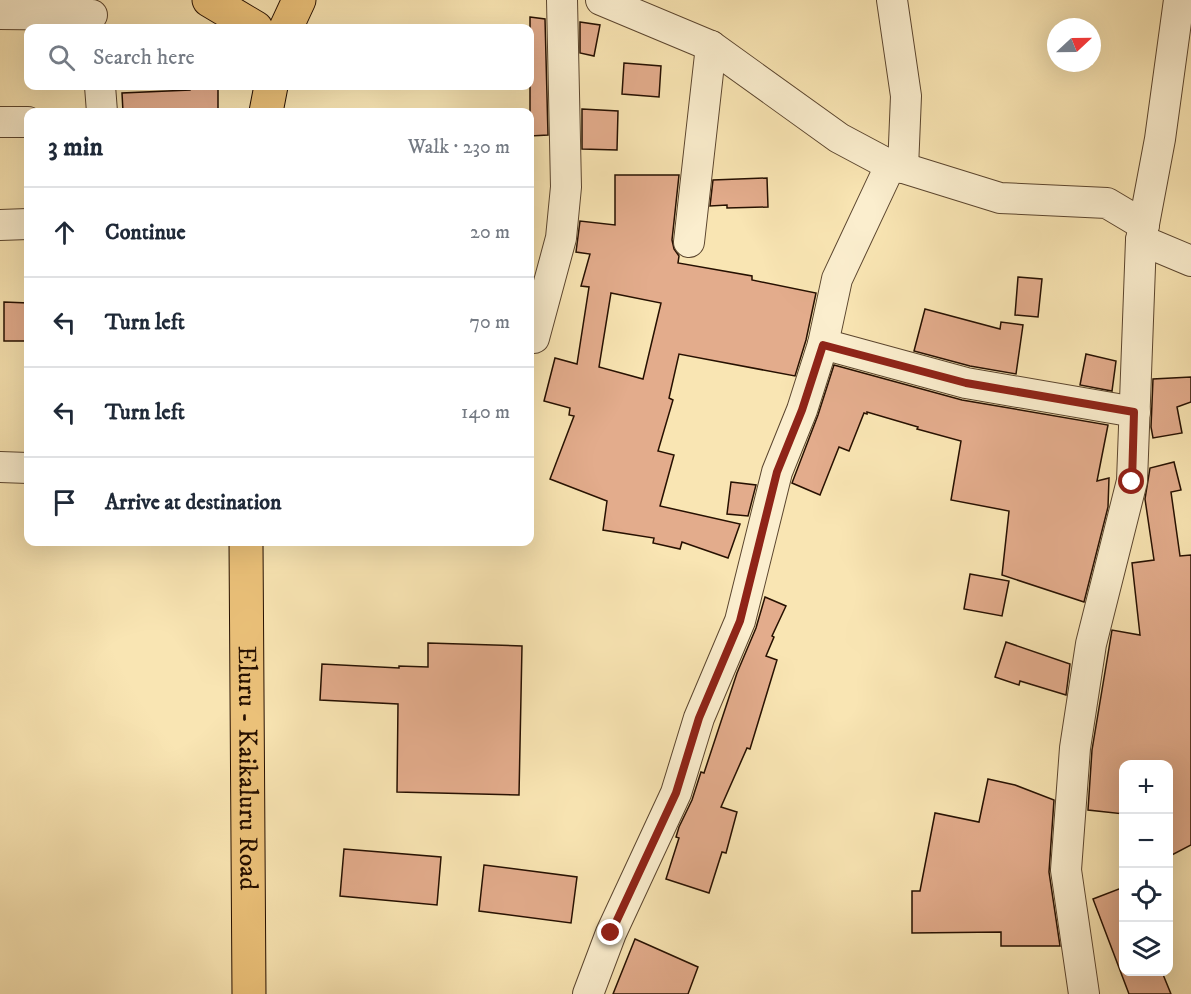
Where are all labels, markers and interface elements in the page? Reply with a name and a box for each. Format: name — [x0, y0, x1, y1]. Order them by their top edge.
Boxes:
north arrow — [1047, 18, 1101, 72]
search box — [24, 24, 534, 90]
icon: search — [45, 41, 78, 74]
text: Search here — [93, 44, 195, 71]
text: 3 min — [48, 131, 103, 164]
text: Walk · 230 m — [408, 135, 510, 160]
icon: ahead — [48, 216, 81, 249]
text: Continue — [105, 219, 186, 246]
text: 20 m — [470, 220, 510, 245]
icon: left — [48, 306, 81, 339]
text: Turn left — [105, 309, 185, 336]
text: 70 m — [469, 310, 510, 335]
icon: left — [48, 396, 81, 429]
text: Turn left — [105, 399, 185, 426]
text: 140 m — [461, 400, 510, 425]
route start — [1118, 468, 1144, 494]
icon: arrive — [48, 486, 81, 519]
text: Arrive at destination — [105, 489, 282, 516]
street label: Eluru - Kaikaluru Road — [230, 646, 265, 890]
map controls — [1119, 760, 1173, 976]
button: + — [1119, 760, 1173, 814]
button: − — [1119, 814, 1173, 868]
button: locate — [1119, 868, 1173, 922]
route end — [597, 919, 623, 945]
button: layers — [1119, 922, 1173, 976]

